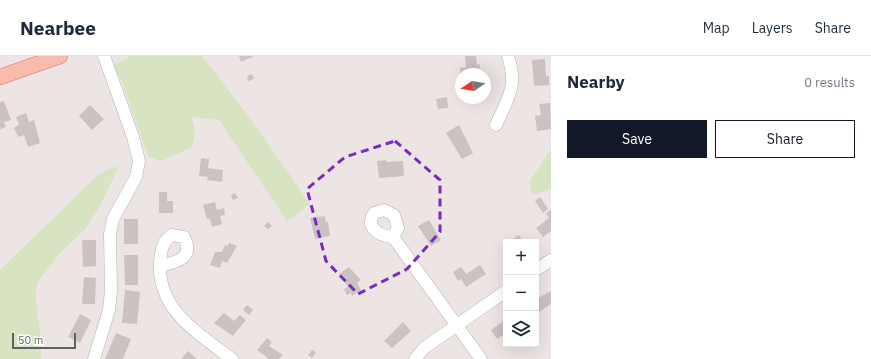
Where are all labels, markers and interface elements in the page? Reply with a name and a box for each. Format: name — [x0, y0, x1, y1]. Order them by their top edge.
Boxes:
text: Nearbee — [20, 16, 96, 40]
text: Map — [703, 19, 730, 37]
text: Layers — [752, 19, 793, 37]
text: Share — [815, 19, 851, 37]
north arrow — [455, 68, 491, 104]
text: Nearby — [567, 71, 625, 93]
text: 0 results — [804, 74, 855, 91]
button: Save — [567, 120, 707, 158]
button: Share — [715, 120, 855, 158]
map controls — [503, 239, 539, 347]
button: + — [503, 239, 539, 275]
button: − — [503, 275, 539, 311]
button: layers — [503, 311, 539, 347]
scale bar — [12, 331, 76, 350]
text: 50 m — [18, 333, 43, 347]

